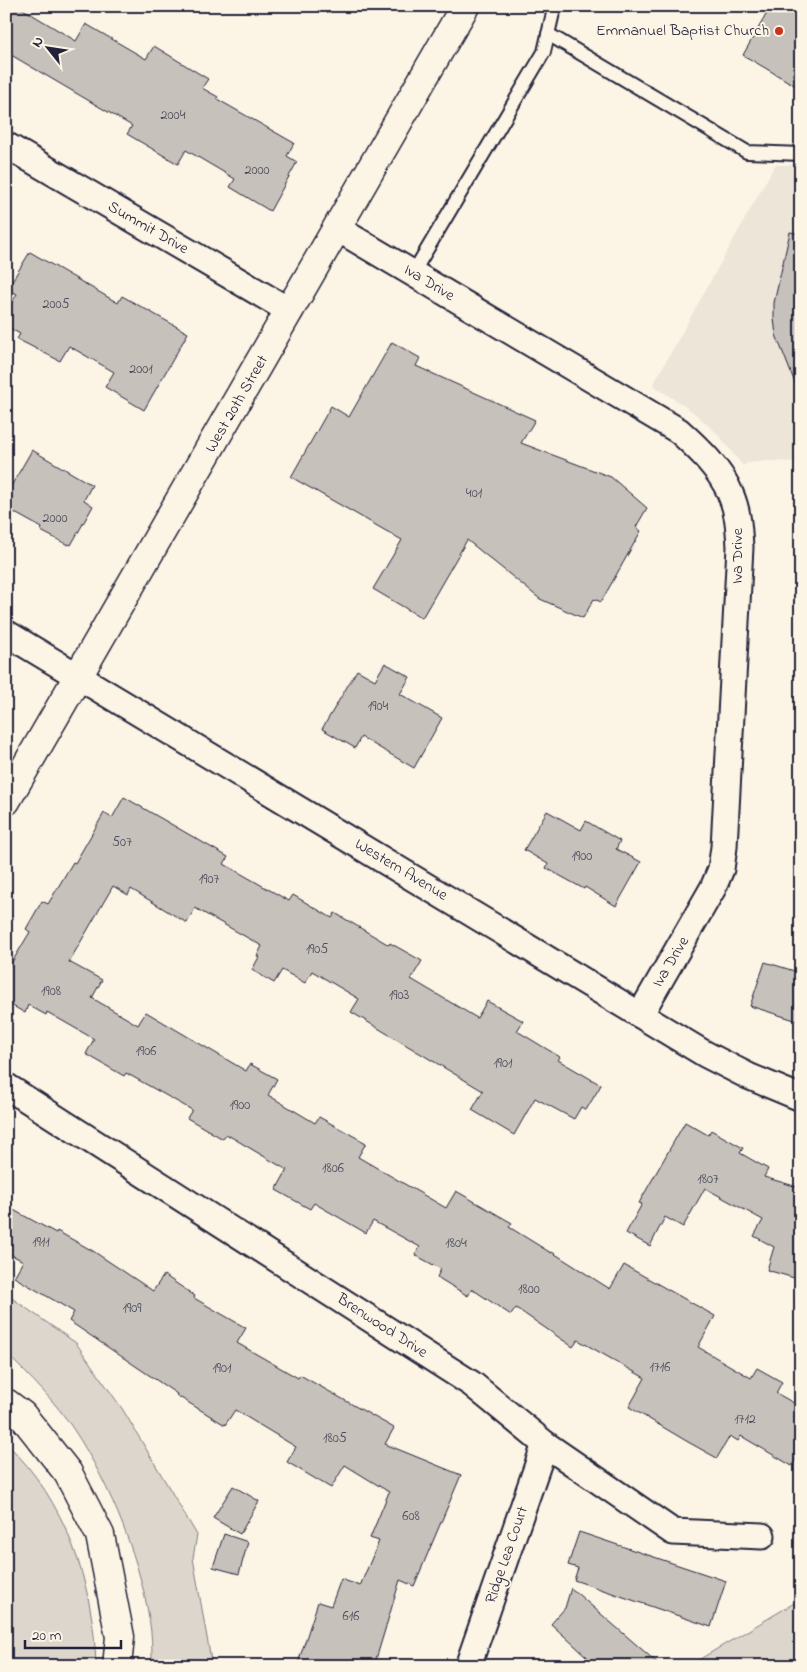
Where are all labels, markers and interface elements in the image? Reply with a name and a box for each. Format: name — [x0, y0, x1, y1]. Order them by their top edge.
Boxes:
place label: Emmanuel Baptist Church — [596, 19, 769, 43]
north arrow — [22, 22, 72, 72]
marker: Emmanuel Baptist Church — [773, 25, 785, 37]
text: N — [27, 33, 49, 52]
house number: 2004 — [161, 105, 186, 126]
house number: 2000 — [244, 160, 270, 181]
street label: Summit Drive — [103, 195, 194, 261]
street label: Iva Drive — [399, 258, 460, 308]
house number: 2005 — [42, 294, 70, 315]
street label: West 20th Street — [199, 350, 275, 457]
house number: 2001 — [129, 359, 153, 380]
house number: 401 — [466, 483, 483, 504]
house number: 2000 — [42, 508, 68, 529]
street label: Iva Drive — [726, 527, 750, 584]
house number: 1904 — [368, 696, 388, 717]
house number: 507 — [112, 832, 132, 853]
street label: Western Avenue — [350, 833, 453, 908]
house number: 1900 — [572, 846, 592, 867]
house number: 1907 — [199, 869, 219, 890]
street label: Iva Drive — [646, 931, 696, 992]
house number: 1905 — [306, 939, 328, 960]
house number: 1908 — [41, 981, 61, 1002]
house number: 1903 — [389, 985, 409, 1006]
house number: 1906 — [136, 1041, 156, 1062]
house number: 1901 — [493, 1053, 513, 1074]
house number: 1900 — [230, 1095, 250, 1116]
house number: 1806 — [322, 1158, 344, 1179]
house number: 1807 — [697, 1169, 719, 1190]
house number: 1911 — [32, 1232, 50, 1253]
house number: 1804 — [445, 1233, 467, 1254]
house number: 1800 — [518, 1279, 540, 1300]
street label: Brenwood Drive — [331, 1287, 433, 1365]
house number: 1909 — [123, 1298, 142, 1319]
house number: 1716 — [650, 1357, 670, 1378]
house number: 1901 — [212, 1358, 232, 1379]
house number: 1712 — [734, 1409, 756, 1430]
house number: 1805 — [323, 1428, 347, 1449]
street label: Ridge Lea Court — [479, 1503, 535, 1607]
house number: 608 — [402, 1506, 420, 1527]
house number: 616 — [343, 1606, 359, 1627]
scale bar — [25, 1617, 121, 1649]
text: 20 m — [32, 1625, 62, 1647]

